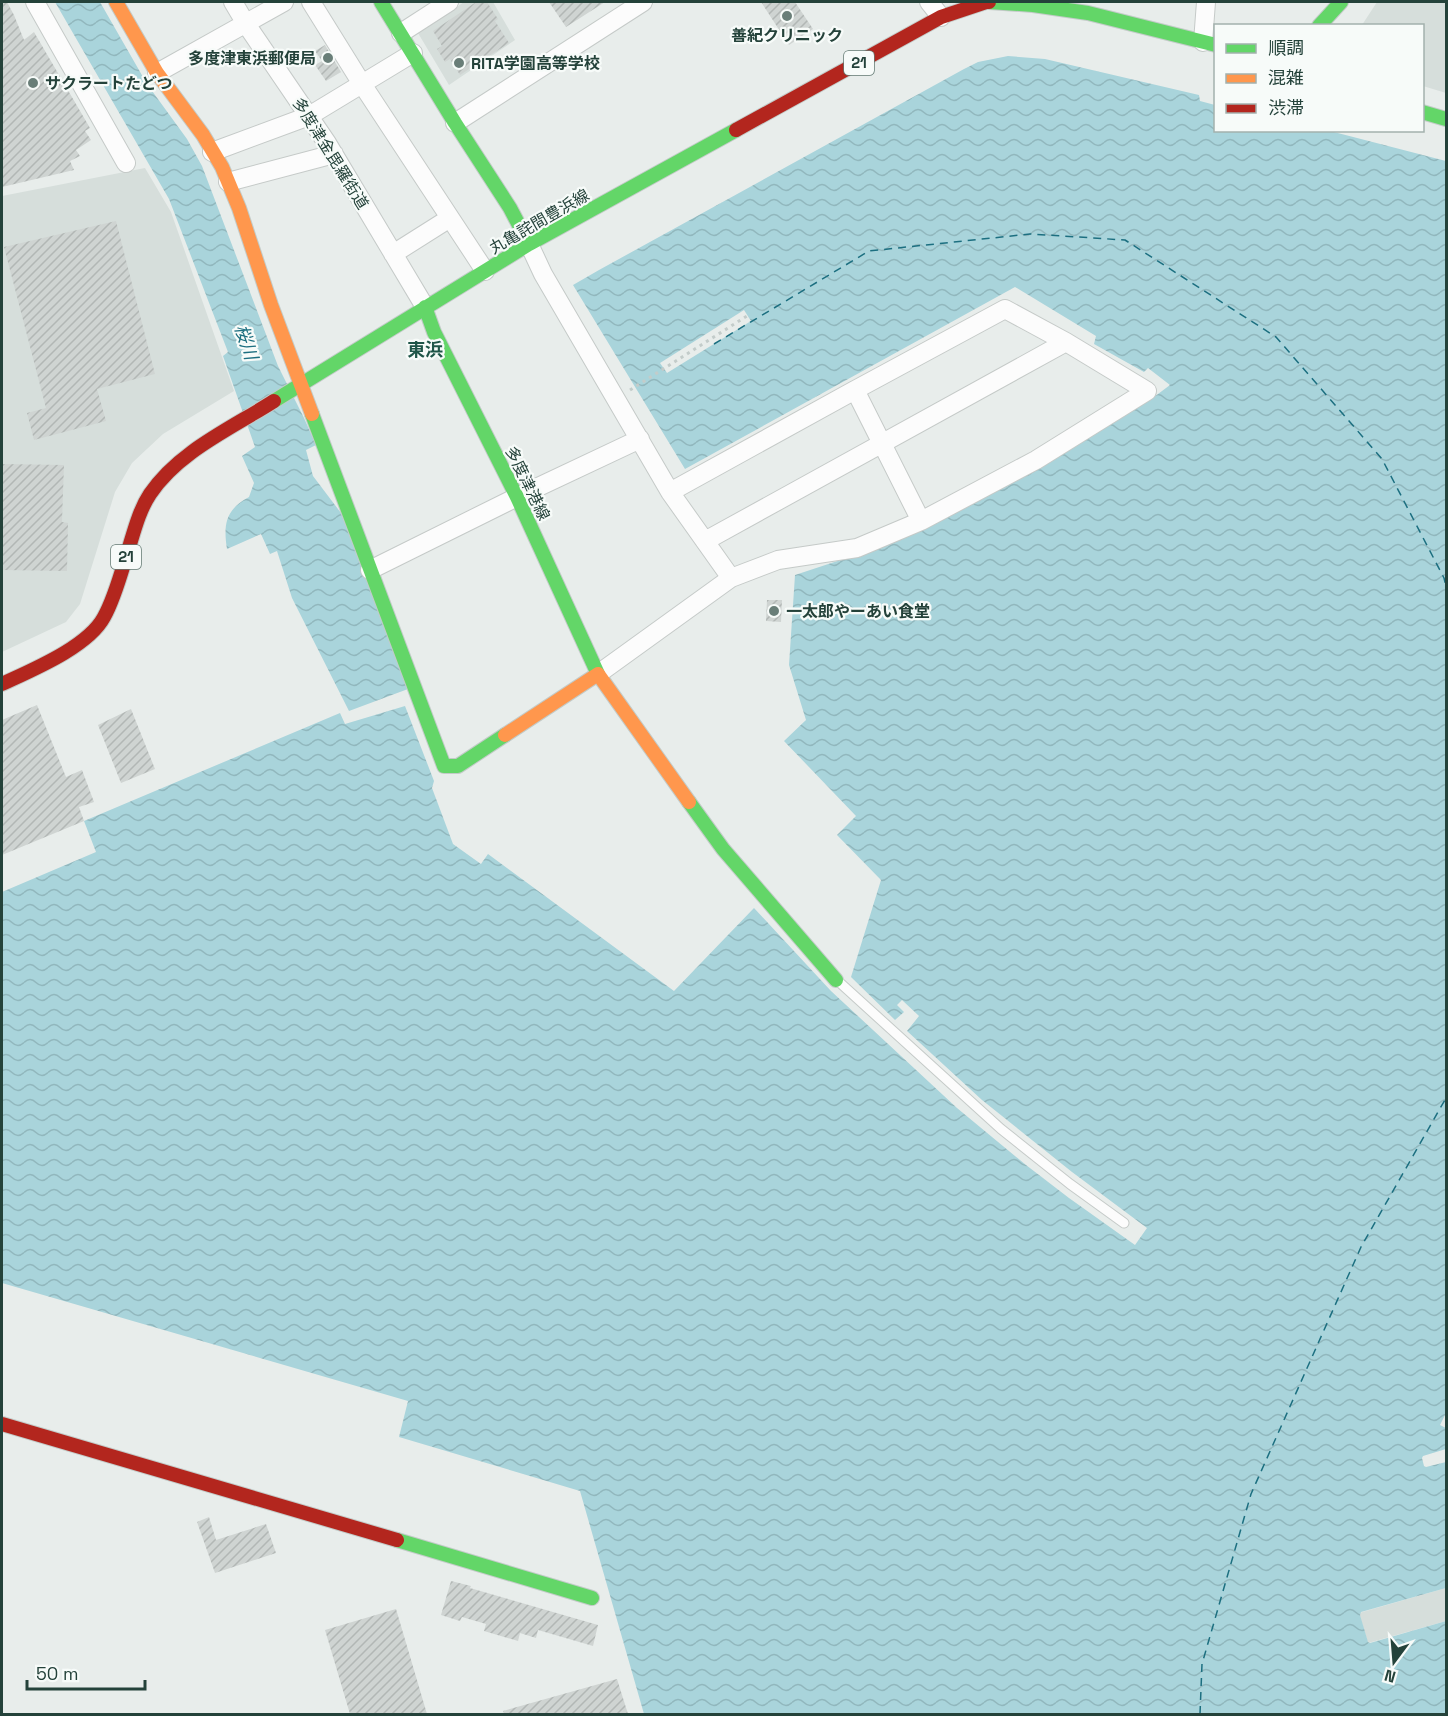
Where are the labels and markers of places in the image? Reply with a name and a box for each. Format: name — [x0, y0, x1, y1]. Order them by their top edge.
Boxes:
marker: 善紀クリニック — [780, 9, 794, 23]
place label: 善紀クリニック — [731, 25, 843, 46]
place label: 多度津東浜郵便局 — [188, 48, 316, 69]
marker: 多度津東浜郵便局 — [321, 51, 335, 65]
place label: RITA学園高等学校 — [471, 53, 600, 74]
marker: RITA学園高等学校 — [452, 56, 466, 70]
place label: サクラートたどつ — [45, 73, 173, 94]
marker: サクラートたどつ — [26, 76, 40, 90]
place label: 一太郎やーあい食堂 — [786, 601, 930, 622]
marker: 一太郎やーあい食堂 — [767, 604, 781, 618]

